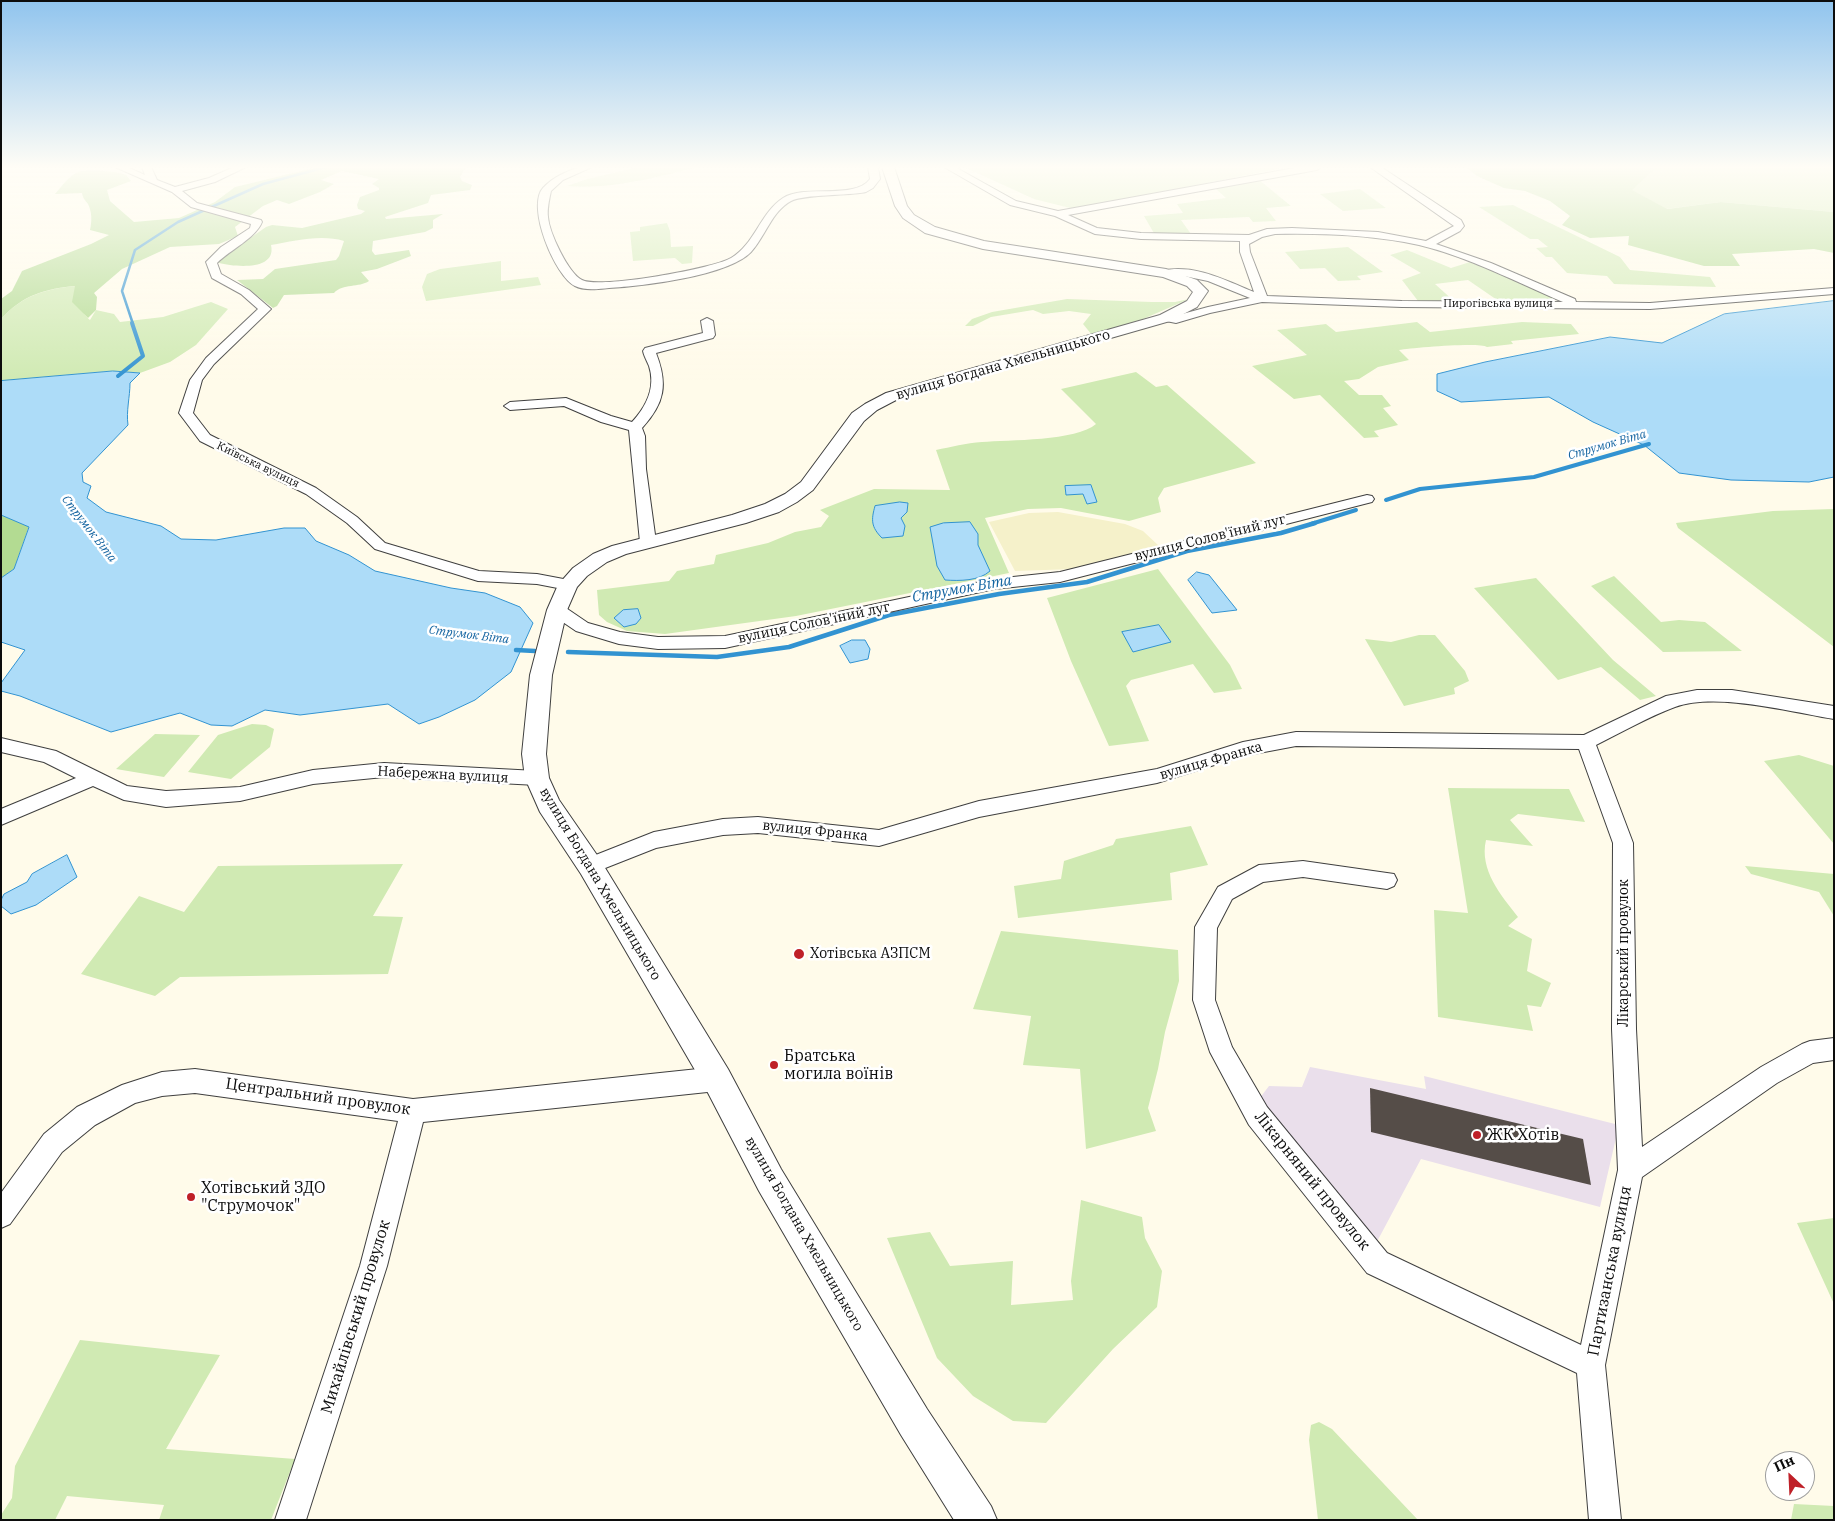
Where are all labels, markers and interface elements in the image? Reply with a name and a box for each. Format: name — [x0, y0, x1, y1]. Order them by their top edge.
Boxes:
street label: Пирогівська вулиця — [1443, 297, 1553, 311]
street label: вулиця Богдана Хмельницького — [894, 326, 1112, 404]
water label: Струмок Віта — [1566, 427, 1648, 463]
street label: Київська вулиця — [215, 439, 301, 491]
water label: Струмок Віта — [59, 493, 119, 565]
street label: вулиця Солов'їний луг — [1133, 511, 1287, 565]
water label: Струмок Віта — [911, 571, 1013, 607]
street label: вулиця Солов'їний луг — [736, 599, 892, 647]
water label: Струмок Віта — [428, 623, 510, 647]
street label: вулиця Франка — [1158, 738, 1264, 784]
street label: Набережна вулиця — [377, 763, 509, 787]
street label: вулиця Богдана Хмельницького — [536, 785, 664, 983]
street label: вулиця Франка — [761, 817, 869, 845]
street label: Лікарський провулок — [1616, 879, 1632, 1027]
place label: Хотівська АЗПСМ — [810, 946, 931, 962]
marker: Хотівська АЗПСМ — [792, 947, 806, 961]
place label: Братська могила воїнів — [784, 1046, 893, 1084]
marker: Братська могила воїнів — [768, 1059, 780, 1071]
street label: Центральний провулок — [224, 1075, 412, 1119]
street label: Лікарняний провулок — [1250, 1108, 1374, 1254]
place label: ЖК Хотів — [1487, 1125, 1559, 1145]
marker: ЖК Хотів — [1471, 1129, 1483, 1141]
street label: вулиця Богдана Хмельницького — [741, 1134, 867, 1334]
place label: Хотівський ЗДО "Струмочок" — [201, 1178, 326, 1216]
street label: Партизанська вулиця — [1584, 1184, 1636, 1358]
marker: Хотівський ЗДО "Струмочок" — [185, 1191, 197, 1203]
street label: Михайлівський провулок — [317, 1218, 395, 1416]
north arrow — [1765, 1451, 1815, 1501]
text: Пн — [1771, 1451, 1797, 1476]

